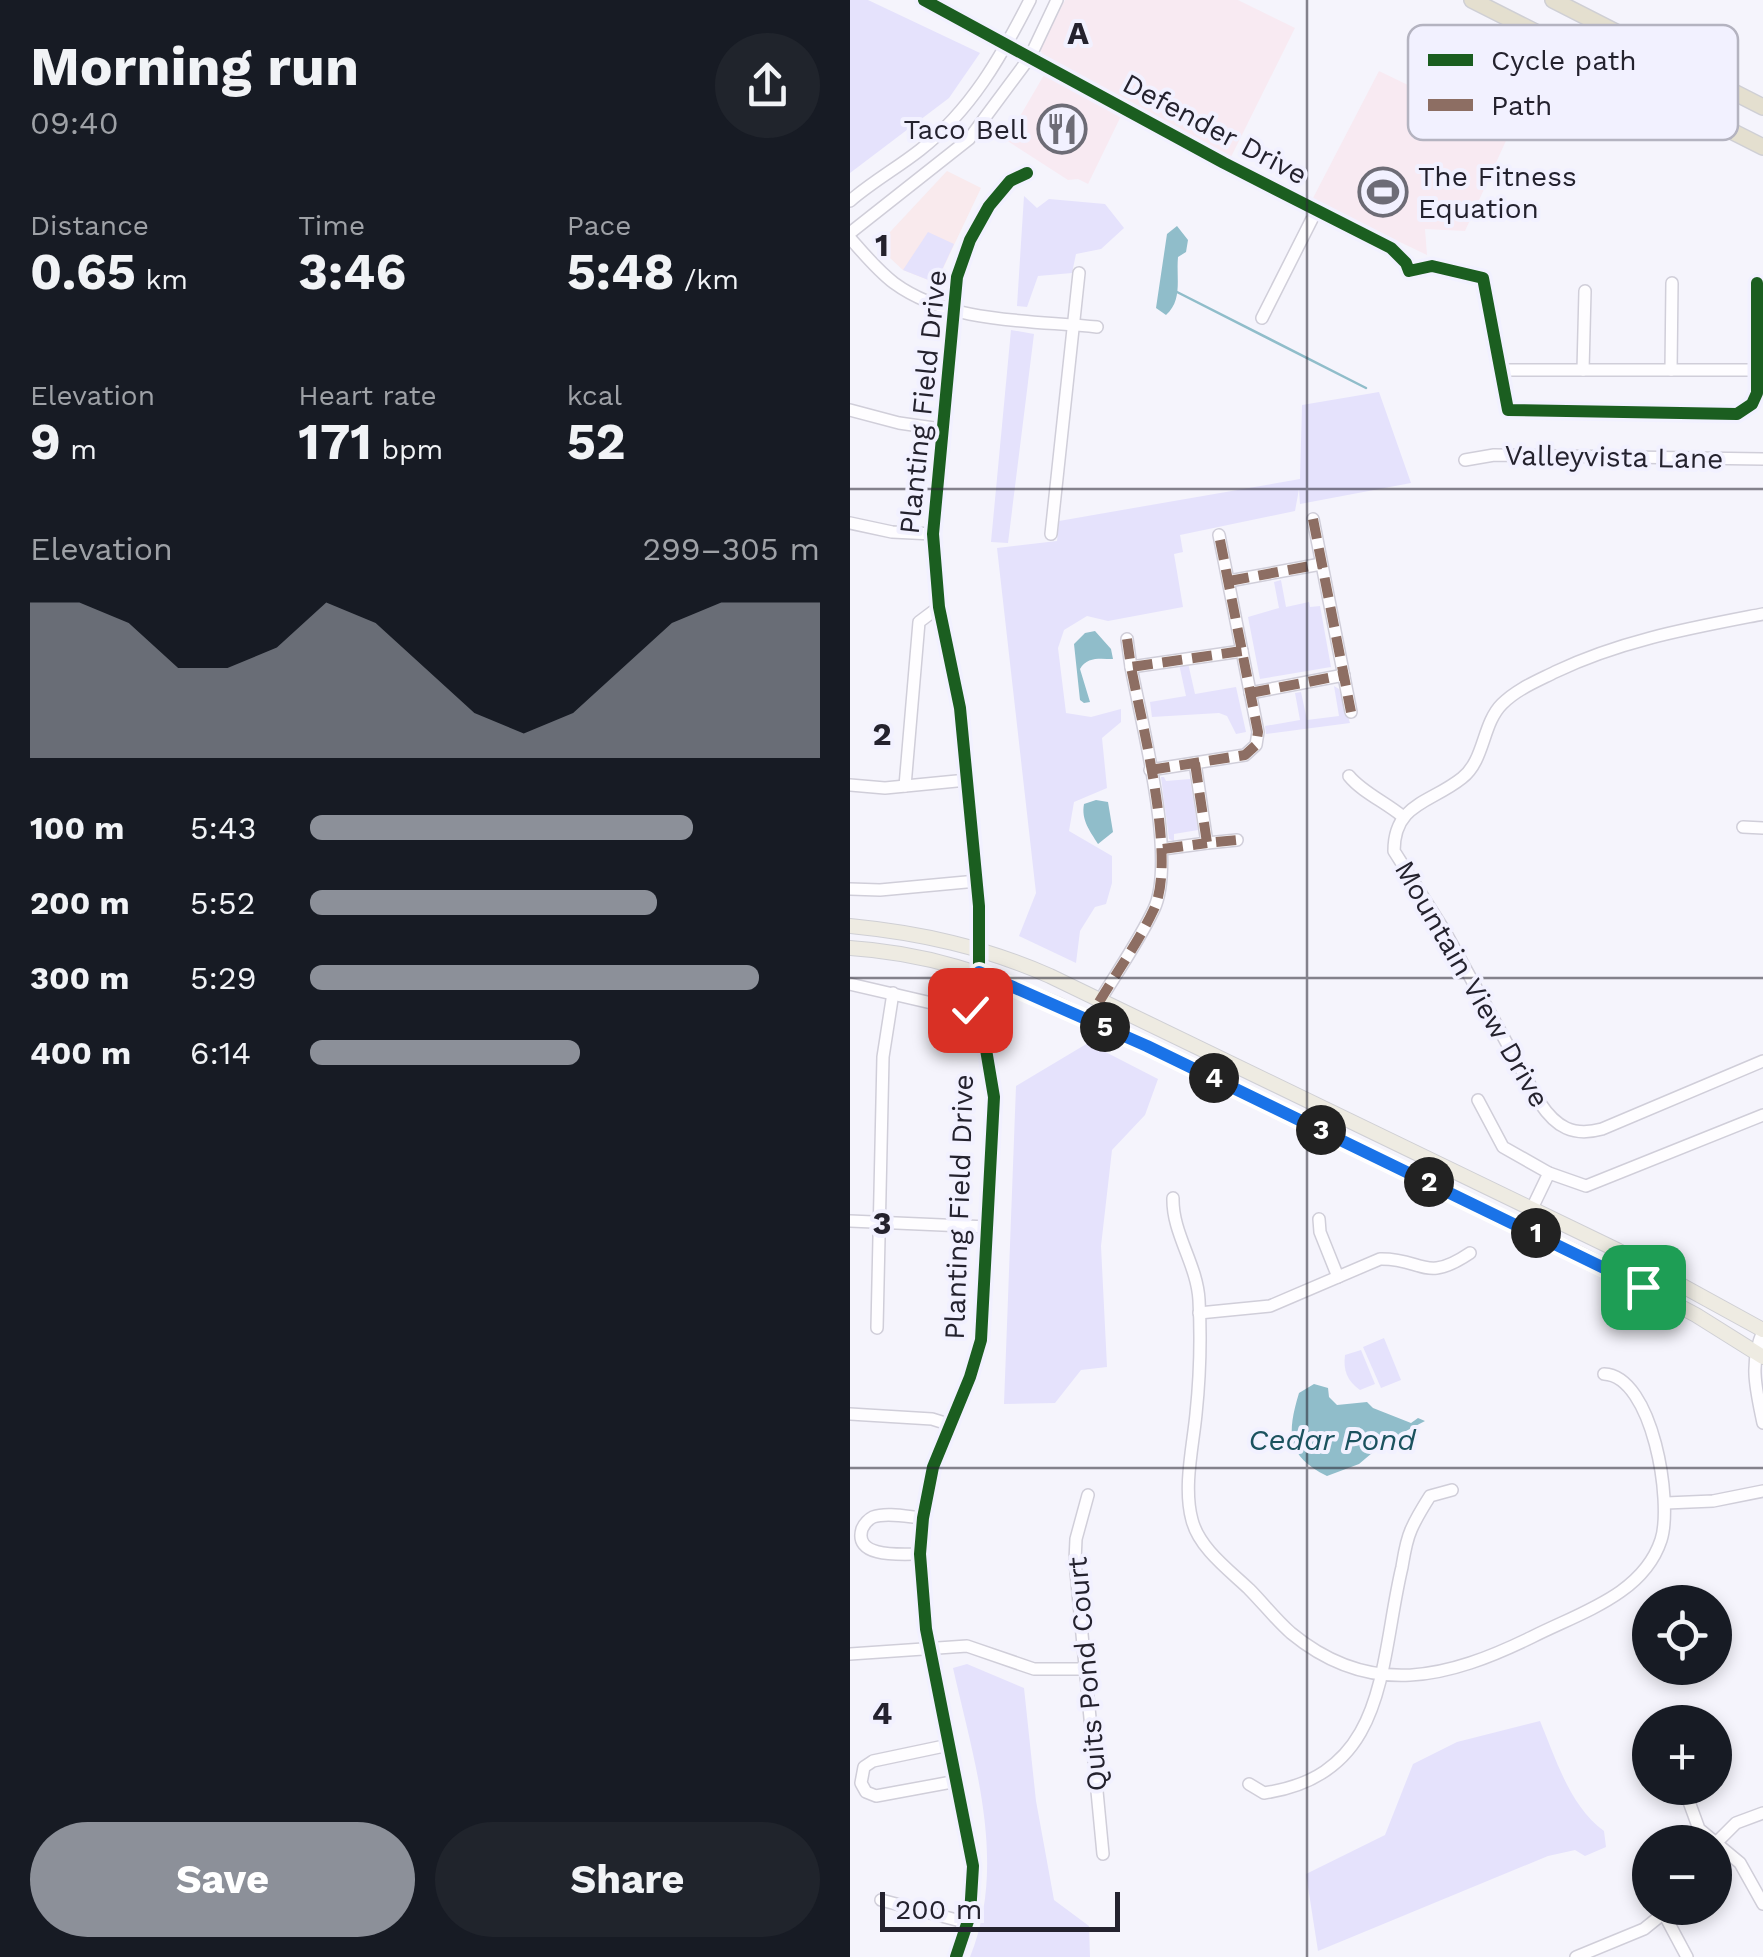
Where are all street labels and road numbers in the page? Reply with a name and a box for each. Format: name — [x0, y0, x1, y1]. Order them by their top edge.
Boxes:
street label: Defender Drive — [1117, 67, 1313, 191]
street label: Planting Field Drive — [893, 268, 953, 536]
street label: Valleyvista Lane — [1504, 439, 1724, 475]
street label: Mountain View Drive — [1388, 855, 1556, 1113]
street label: Planting Field Drive — [938, 1074, 980, 1340]
street label: Quits Pond Court — [1060, 1555, 1114, 1793]

